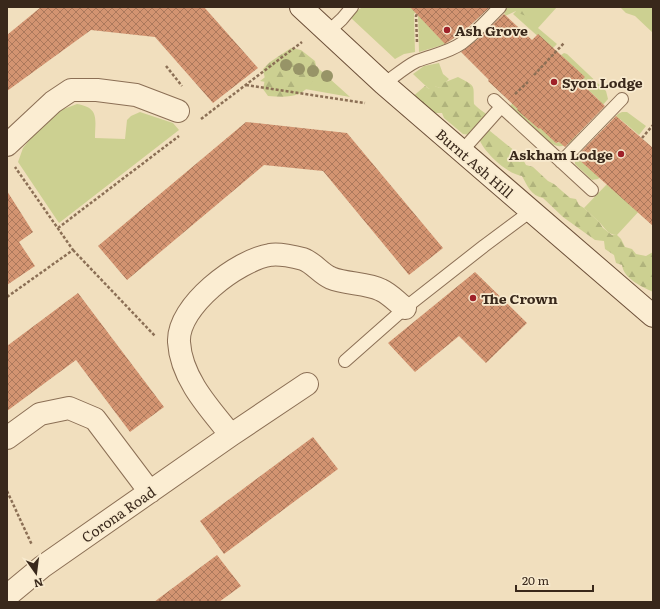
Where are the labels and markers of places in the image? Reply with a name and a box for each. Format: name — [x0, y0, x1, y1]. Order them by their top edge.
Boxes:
place label: Ash Grove — [455, 20, 528, 40]
marker: Ash Grove — [442, 25, 452, 35]
place label: Syon Lodge — [562, 72, 643, 92]
marker: Syon Lodge — [549, 77, 559, 87]
place label: Askham Lodge — [509, 144, 613, 164]
marker: Askham Lodge — [616, 149, 626, 159]
place label: The Crown — [481, 288, 558, 308]
marker: The Crown — [468, 293, 478, 303]

